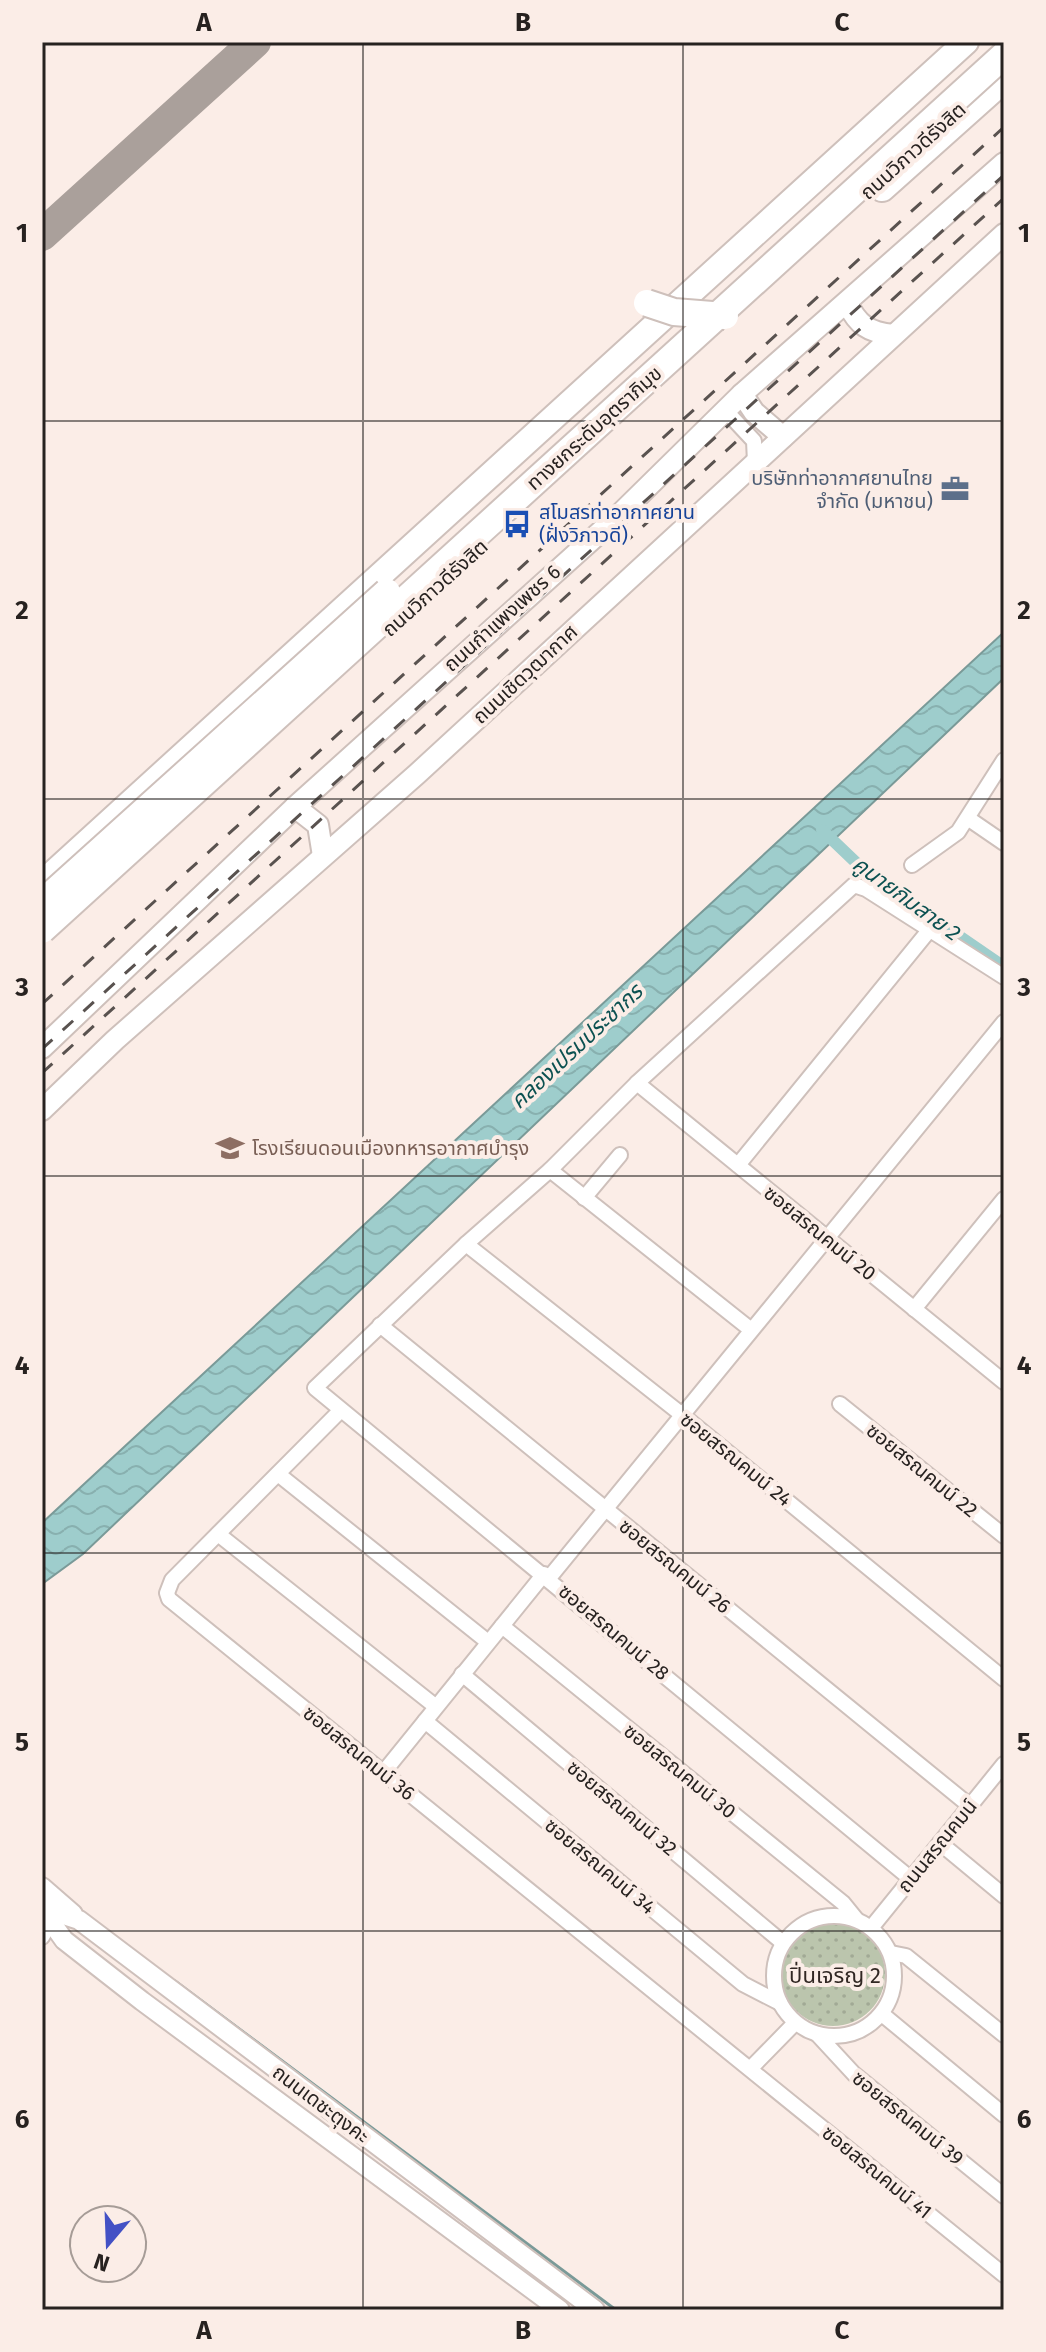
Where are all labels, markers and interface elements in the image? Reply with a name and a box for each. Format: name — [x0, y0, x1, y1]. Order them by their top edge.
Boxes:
text: A — [195, 7, 212, 38]
text: B — [515, 7, 531, 38]
text: C — [835, 7, 850, 38]
street label: ถนนวิภาวดีรังสิต — [855, 97, 971, 205]
text: 1 — [16, 218, 28, 249]
text: 1 — [1018, 218, 1030, 249]
street label: ทางยกระดับอุตราภิมุข — [522, 361, 666, 495]
place label: บริษัทท่าอากาศยานไทย จำกัด (มหาชน) — [751, 466, 933, 513]
office icon: บริษัทท่าอากาศยานไทย จำกัด (มหาชน) — [940, 474, 970, 504]
place label: สโมสรท่าอากาศยาน (ฝั่งวิภาวดี) — [539, 500, 695, 547]
bus stop icon: สโมสรท่าอากาศยาน (ฝั่งวิภาวดี) — [502, 509, 532, 539]
street label: ถนนวิภาวดีรังสิต — [377, 534, 493, 642]
street label: ถนนกำแพงเพชร 6 — [439, 559, 565, 677]
text: 2 — [15, 595, 29, 626]
text: 2 — [1017, 595, 1031, 626]
street label: ถนนเชิดวุฒากาศ — [468, 619, 582, 729]
water label: คูนายกิมสาย 2 — [847, 850, 966, 947]
text: 3 — [14, 972, 29, 1003]
text: 3 — [1016, 972, 1031, 1003]
water label: คลองเปรมประชากร — [505, 977, 650, 1114]
school or university icon: โรงเรียนดอนเมืองทหารอากาศบำรุง — [215, 1133, 245, 1163]
place label: โรงเรียนดอนเมืองทหารอากาศบำรุง — [252, 1136, 529, 1160]
street label: ซอยสรณคมน์ 20 — [759, 1181, 881, 1285]
text: 4 — [15, 1350, 30, 1381]
text: 4 — [1017, 1350, 1032, 1381]
street label: ซอยสรณคมน์ 24 — [676, 1407, 797, 1511]
street label: ซอยสรณคมน์ 22 — [862, 1418, 982, 1522]
street label: ซอยสรณคมน์ 26 — [614, 1514, 736, 1618]
street label: ซอยสรณคมน์ 28 — [554, 1579, 674, 1685]
street label: ซอยสรณคมน์ 36 — [298, 1701, 420, 1805]
street label: ซอยสรณคมน์ 30 — [619, 1719, 741, 1823]
text: 5 — [15, 1727, 29, 1758]
text: 5 — [1017, 1727, 1031, 1758]
street label: ซอยสรณคมน์ 32 — [562, 1755, 682, 1861]
street label: ถนนสรณคมน์ — [892, 1795, 982, 1897]
street label: ซอยสรณคมน์ 34 — [540, 1813, 660, 1919]
district label: ปิ่นเจริญ 2 — [789, 1961, 881, 1989]
street label: ถนนเดชะตุงคะ — [268, 2060, 374, 2148]
street label: ซอยสรณคมน์ 39 — [848, 2066, 968, 2170]
text: 6 — [15, 2104, 30, 2135]
text: 6 — [1017, 2104, 1032, 2135]
street label: ซอยสรณคมน์ 41 — [817, 2120, 937, 2224]
north arrow — [68, 2204, 148, 2284]
text: N — [90, 2247, 113, 2278]
text: A — [195, 2315, 212, 2346]
text: B — [515, 2315, 531, 2346]
text: C — [835, 2315, 850, 2346]

